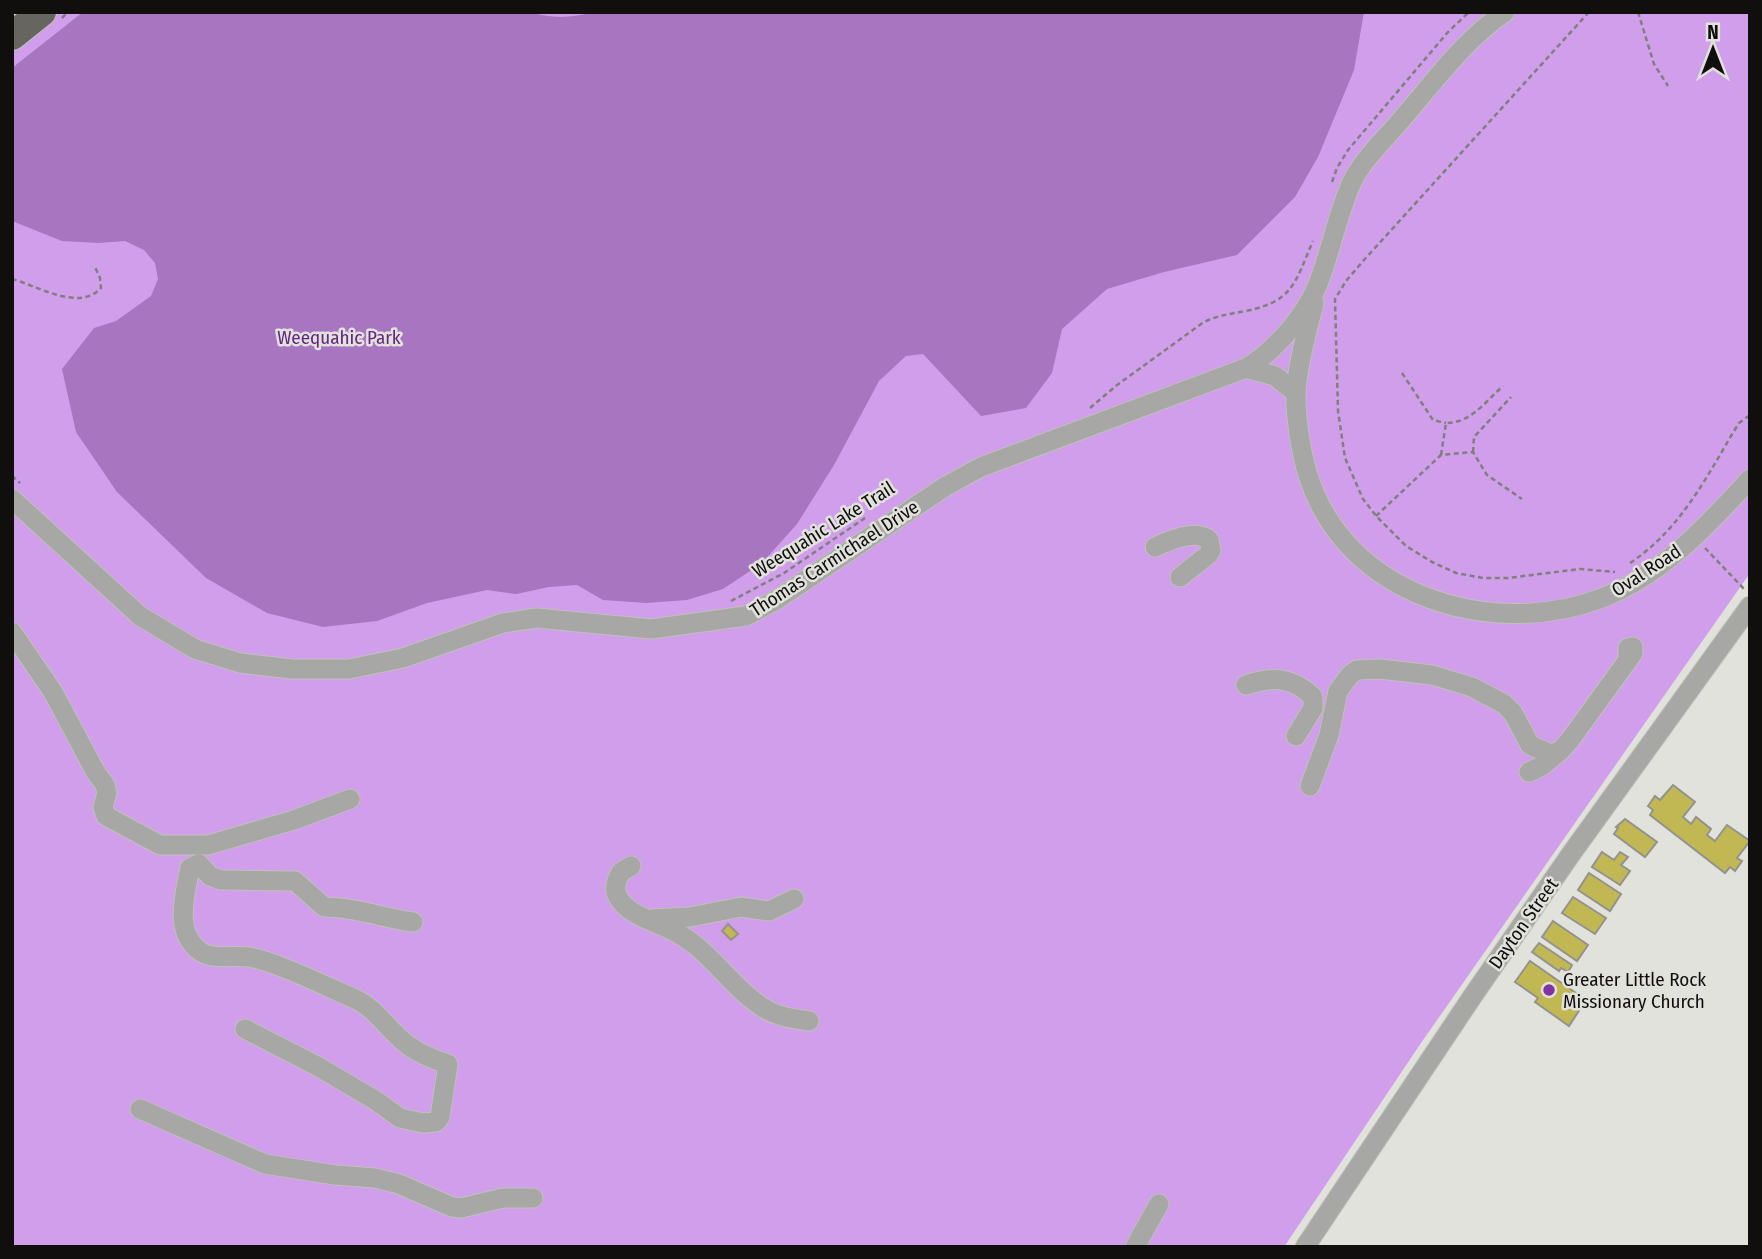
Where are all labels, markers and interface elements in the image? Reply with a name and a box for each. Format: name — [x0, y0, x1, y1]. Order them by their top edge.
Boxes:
north arrow — [1678, 14, 1748, 84]
text: N — [1707, 21, 1719, 44]
park label: Weequahic Park — [277, 326, 401, 349]
street label: Weequahic Lake Trail — [748, 476, 899, 582]
street label: Thomas Carmichael Drive — [746, 495, 923, 622]
street label: Oval Road — [1607, 540, 1685, 601]
street label: Dayton Street — [1484, 873, 1564, 973]
place label: Greater Little Rock Missionary Church — [1563, 968, 1706, 1013]
marker: Greater Little Rock Missionary Church — [1541, 982, 1557, 998]

